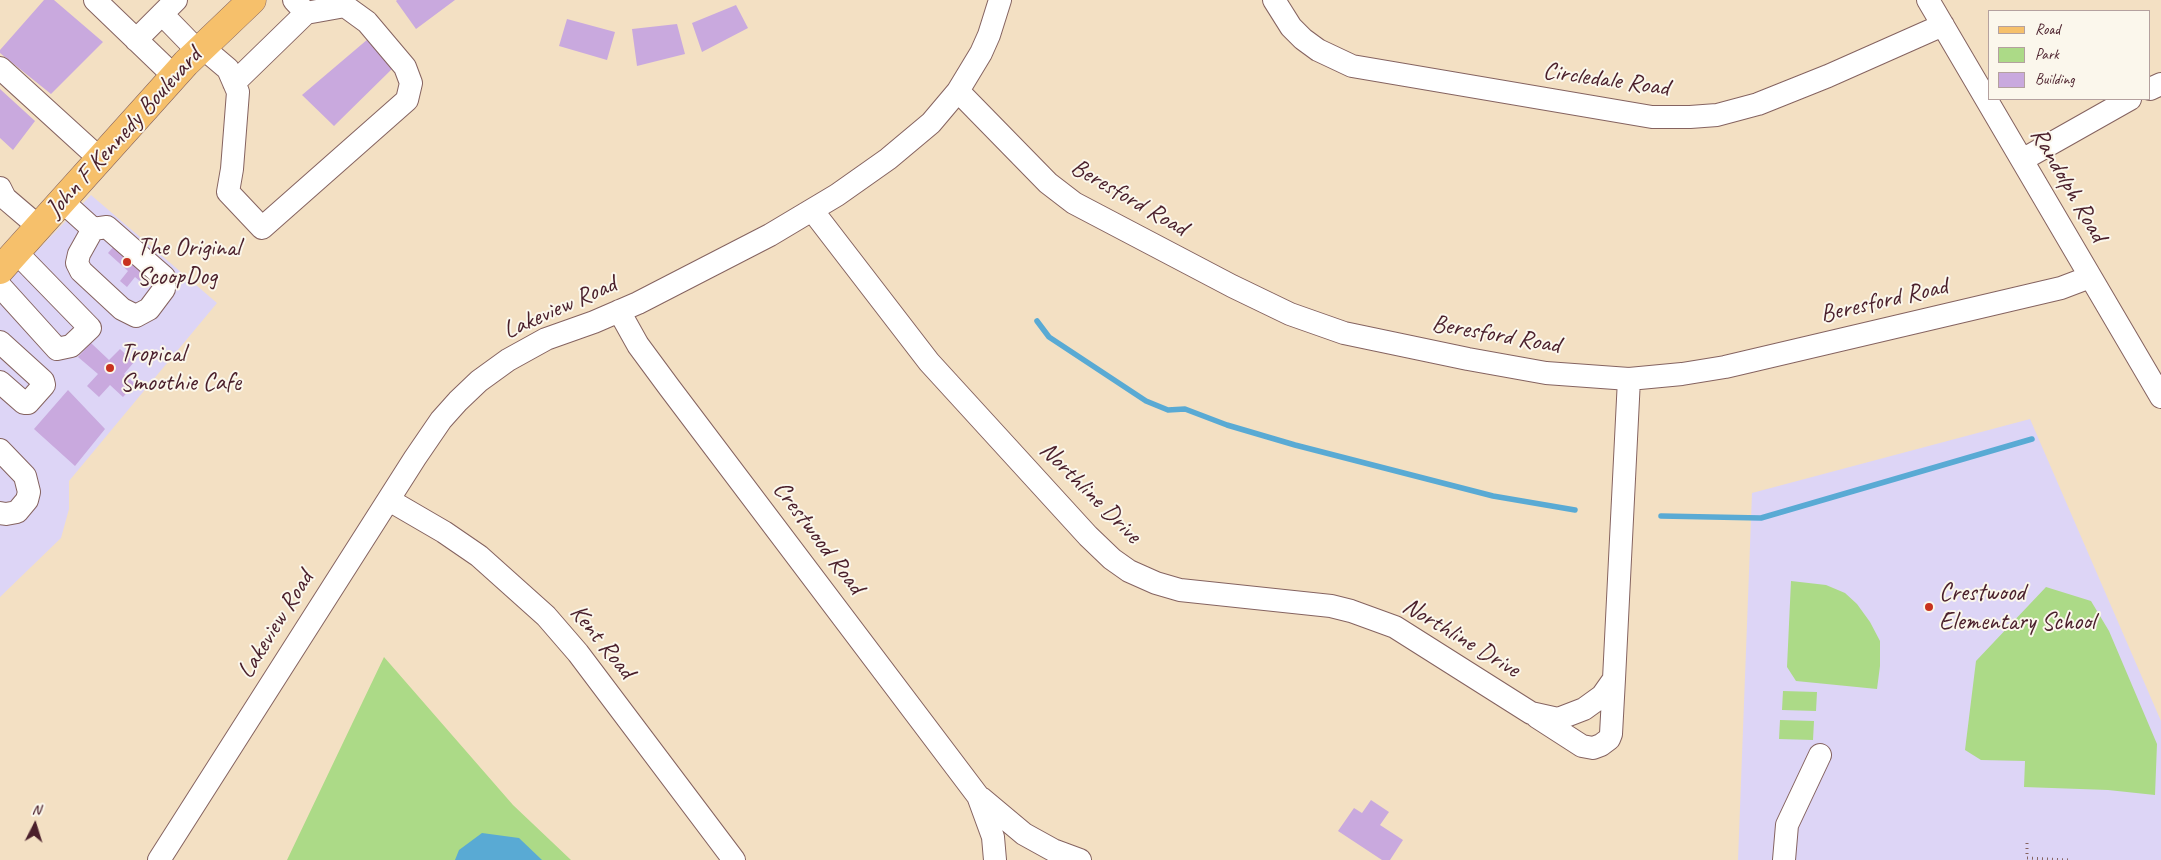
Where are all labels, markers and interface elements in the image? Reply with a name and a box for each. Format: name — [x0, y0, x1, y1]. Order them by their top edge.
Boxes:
legend — [1988, 10, 2151, 100]
text: Road — [2035, 20, 2060, 39]
street label: John F Kennedy Boulevard — [40, 42, 208, 224]
text: Park — [2035, 45, 2059, 64]
street label: Circledale Road — [1541, 56, 1671, 104]
text: Building — [2035, 70, 2074, 89]
street label: Randolph Road — [2023, 123, 2113, 247]
street label: Beresford Road — [1065, 153, 1193, 243]
place label: The Original ScoopDog — [137, 233, 240, 292]
marker: The Original ScoopDog — [121, 256, 133, 268]
street label: Lakeview Road — [499, 270, 621, 346]
street label: Beresford Road — [1817, 272, 1951, 330]
street label: Beresford Road — [1430, 309, 1562, 361]
place label: Tropical Smoothie Cafe — [120, 339, 241, 398]
marker: Tropical Smoothie Cafe — [104, 362, 116, 374]
street label: Northline Drive — [1033, 436, 1147, 550]
street label: Crestwood Road — [766, 475, 870, 601]
street label: Lakeview Road — [231, 566, 321, 684]
place label: Crestwood Elementary School — [1939, 578, 2095, 637]
street label: Northline Drive — [1397, 591, 1525, 685]
street label: Kent Road — [563, 599, 641, 685]
marker: Crestwood Elementary School — [1923, 601, 1935, 613]
north arrow — [10, 800, 60, 850]
text: N — [31, 801, 41, 818]

